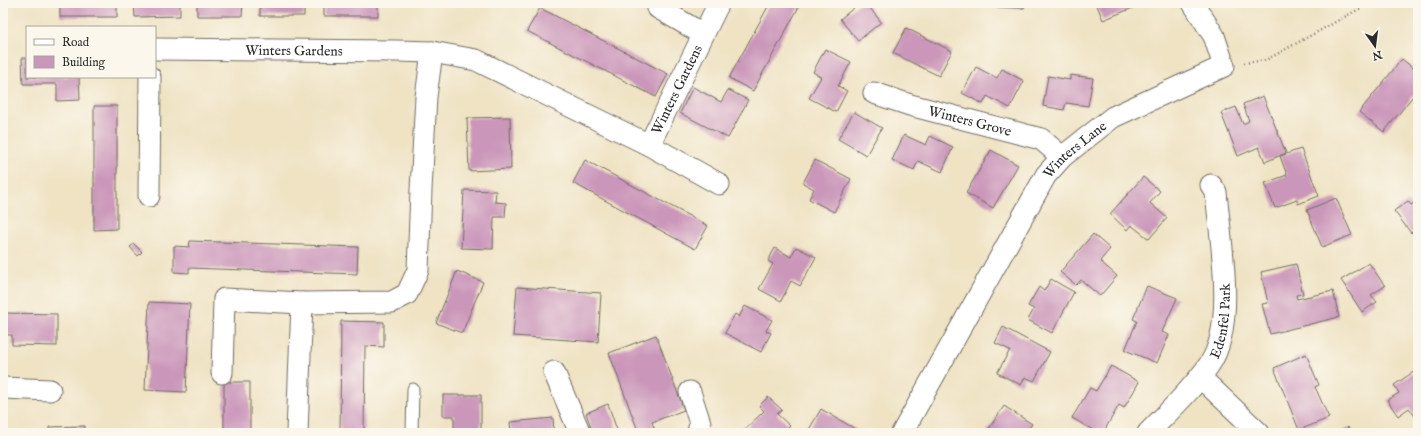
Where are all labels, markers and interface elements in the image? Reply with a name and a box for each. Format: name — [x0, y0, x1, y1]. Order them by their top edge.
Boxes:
legend — [26, 26, 156, 78]
north arrow — [1355, 26, 1395, 66]
text: Road — [62, 35, 90, 50]
street label: Winters Gardens — [245, 42, 343, 61]
street label: Winters Gardens — [648, 42, 707, 138]
text: N — [1370, 47, 1384, 63]
text: Building — [62, 55, 106, 70]
street label: Winters Grove — [926, 102, 1014, 141]
street label: Winters Lane — [1039, 117, 1111, 182]
street label: Edenfel Park — [1206, 283, 1235, 362]

